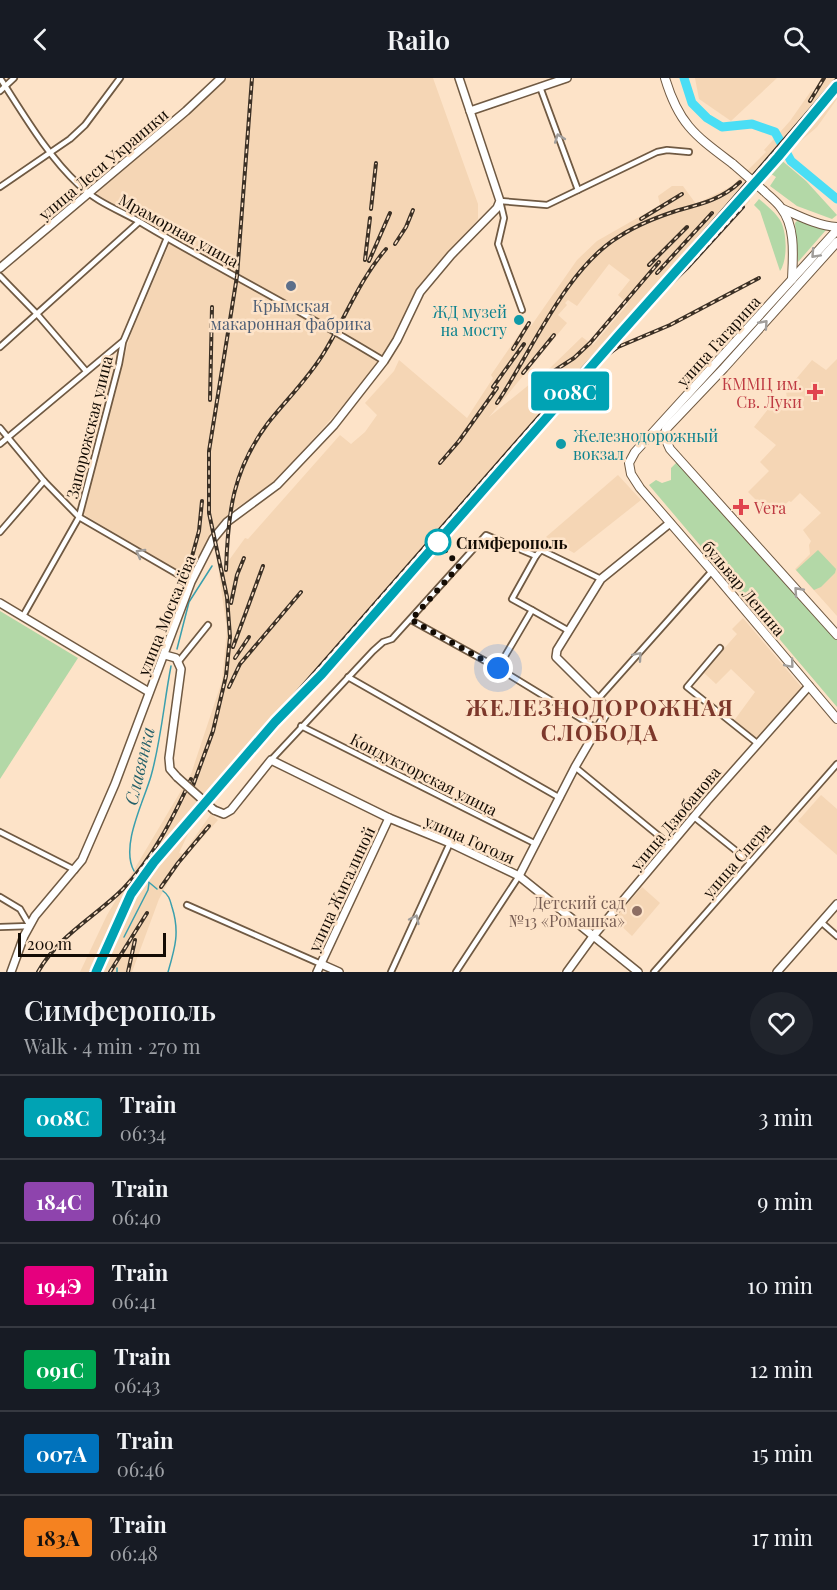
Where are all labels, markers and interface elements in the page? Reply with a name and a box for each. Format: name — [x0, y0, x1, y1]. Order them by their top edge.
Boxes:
text: Railo — [387, 21, 450, 57]
icon: back — [24, 23, 57, 56]
icon: search — [780, 23, 813, 56]
street label: улица Леси Украинки — [33, 104, 172, 225]
one-way arrow — [553, 133, 566, 144]
street label: Мраморная улица — [115, 188, 243, 272]
one-way arrow — [811, 247, 822, 258]
marker: Крымская макаронная фабрика — [284, 279, 298, 293]
street label: улица Гагарина — [671, 291, 765, 392]
place label: Крымская макаронная фабрика — [211, 295, 371, 334]
place label: ЖД музей на мосту — [432, 301, 507, 340]
marker: ЖД музей на мосту — [512, 313, 526, 327]
one-way arrow — [757, 320, 768, 331]
street label: Запорожская улица — [61, 353, 117, 501]
line badge: 008С — [528, 372, 612, 410]
place label: КММЦ им. Св. Луки — [722, 373, 802, 412]
text: 008С — [543, 377, 597, 405]
marker: КММЦ им. Св. Луки — [806, 383, 824, 401]
place label: Железнодорожный вокзал — [573, 425, 718, 464]
marker: Железнодорожный вокзал — [554, 437, 568, 451]
place label: Vera — [753, 497, 786, 518]
marker: Vera — [732, 498, 750, 516]
marker: Симферополь — [425, 529, 451, 555]
place label: Симферополь — [456, 532, 567, 553]
street label: бульвар Ленина — [698, 536, 790, 640]
one-way arrow — [136, 548, 146, 560]
street label: улица Москалёва — [132, 552, 200, 679]
one-way arrow — [794, 588, 805, 598]
one-way arrow — [630, 652, 641, 663]
your location — [483, 653, 513, 683]
one-way arrow — [783, 657, 794, 668]
district label: ЖЕЛЕЗНОДОРОЖНАЯ СЛОБОДА — [465, 692, 734, 747]
water label: Славянка — [118, 725, 160, 807]
street label: Кондукторская улица — [347, 728, 501, 820]
street label: улица Дзюбанова — [625, 762, 725, 875]
street label: улица Гоголя — [421, 809, 519, 868]
street label: улица Спера — [697, 818, 775, 903]
street label: улица Жигалиной — [302, 823, 379, 956]
place label: Детский сад №13 «Ромашка» — [509, 892, 626, 931]
marker: Детский сад №13 «Ромашка» — [630, 904, 644, 918]
one-way arrow — [408, 914, 420, 925]
scale bar — [18, 930, 166, 958]
text: 200 m — [27, 933, 72, 954]
text: Симферополь — [24, 991, 216, 1028]
button: heart — [750, 992, 813, 1055]
text: Walk · 4 min · 270 m — [24, 1032, 200, 1059]
text: Train — [120, 1089, 177, 1119]
text: 3 min — [758, 1102, 813, 1132]
text: 008С — [36, 1103, 90, 1131]
text: 06:34 — [120, 1119, 166, 1146]
text: Train — [112, 1173, 169, 1203]
text: 9 min — [757, 1186, 813, 1216]
text: 184С — [36, 1187, 82, 1215]
text: 06:40 — [112, 1203, 161, 1230]
text: Train — [112, 1257, 168, 1287]
text: 10 min — [747, 1270, 813, 1300]
text: 194Э — [36, 1271, 82, 1299]
text: 06:41 — [112, 1287, 157, 1314]
text: Train — [114, 1341, 171, 1371]
text: 12 min — [750, 1354, 813, 1384]
text: 091С — [36, 1355, 84, 1383]
text: 06:43 — [114, 1371, 160, 1398]
text: Train — [117, 1425, 173, 1455]
text: 15 min — [752, 1438, 813, 1468]
text: 007А — [36, 1439, 87, 1467]
text: 06:46 — [117, 1455, 165, 1482]
text: Train — [110, 1509, 167, 1539]
text: 17 min — [752, 1522, 813, 1552]
text: 183А — [36, 1523, 80, 1551]
text: 06:48 — [110, 1539, 158, 1566]

